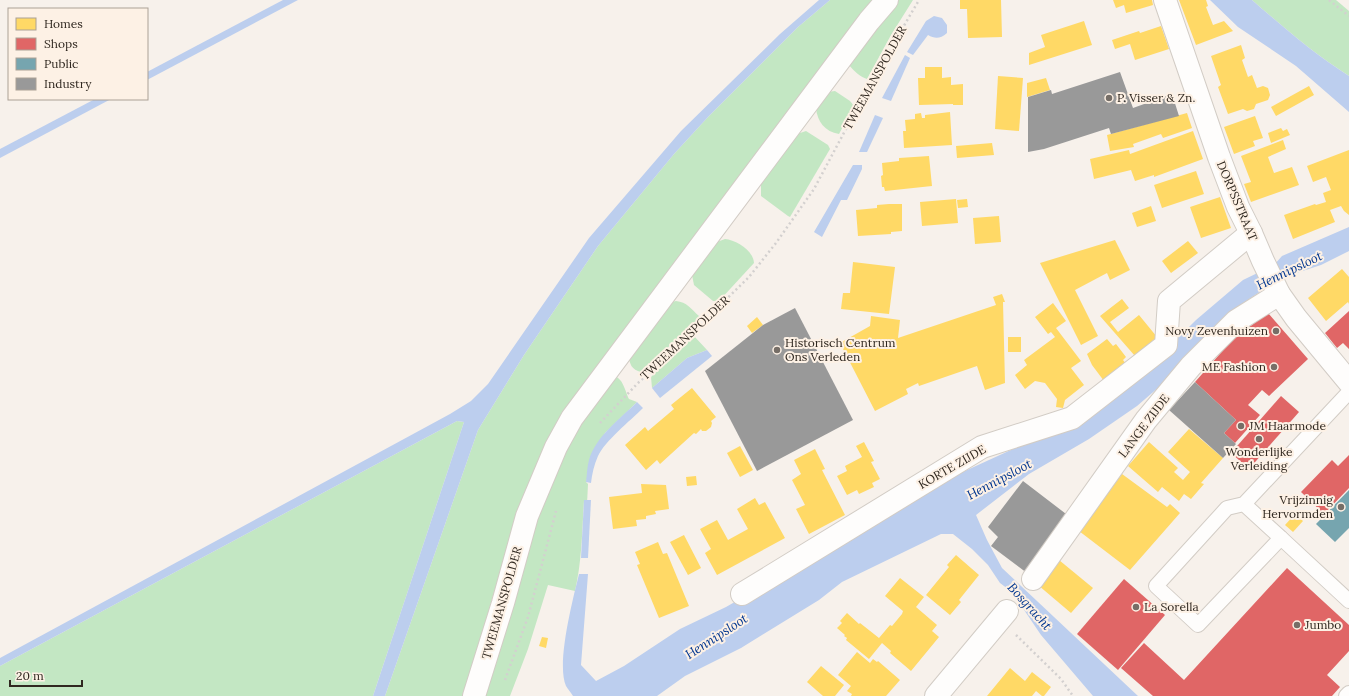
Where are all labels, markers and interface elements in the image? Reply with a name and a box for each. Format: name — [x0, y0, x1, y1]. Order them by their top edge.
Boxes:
legend — [8, 8, 148, 100]
text: Homes — [44, 16, 83, 31]
street label: TWEEMANSPOLDER — [840, 23, 910, 132]
text: Shops — [44, 36, 78, 51]
text: Public — [44, 56, 78, 71]
text: Industry — [44, 76, 92, 91]
place label: P. Visser & Zn. — [1117, 90, 1195, 105]
marker: P. Visser & Zn. — [1104, 93, 1114, 103]
street label: DORPSSTRAAT — [1214, 158, 1261, 243]
water label: Hennipsloot — [1254, 247, 1325, 294]
street label: TWEEMANSPOLDER — [637, 292, 733, 383]
place label: Novy Zevenhuizen — [1165, 323, 1268, 338]
marker: Novy Zevenhuizen — [1271, 326, 1281, 336]
place label: Historisch Centrum Ons Verleden — [785, 335, 896, 364]
marker: Historisch Centrum Ons Verleden — [772, 345, 782, 355]
place label: ME Fashion — [1202, 359, 1266, 374]
marker: ME Fashion — [1269, 362, 1279, 372]
street label: LANGE ZIJDE — [1115, 391, 1172, 460]
place label: JM Haarmode — [1248, 418, 1326, 433]
marker: JM Haarmode — [1236, 421, 1246, 431]
marker: Wonderlijke Verleiding — [1254, 434, 1264, 444]
street label: KORTE ZIJDE — [915, 441, 988, 492]
place label: Wonderlijke Verleiding — [1225, 444, 1293, 473]
water label: Hennipsloot — [964, 455, 1035, 504]
place label: Vrijzinnig Hervormden — [1262, 492, 1333, 521]
marker: Vrijzinnig Hervormden — [1336, 502, 1346, 512]
street label: TWEEMANSPOLDER — [478, 544, 525, 661]
water label: Bosgracht — [1004, 579, 1056, 634]
place label: La Sorella — [1144, 599, 1199, 614]
marker: La Sorella — [1131, 602, 1141, 612]
water label: Hennipsloot — [682, 610, 751, 663]
place label: Jumbo — [1304, 617, 1341, 632]
marker: Jumbo — [1292, 620, 1302, 630]
scale bar — [10, 662, 82, 688]
text: 20 m — [16, 668, 44, 683]

